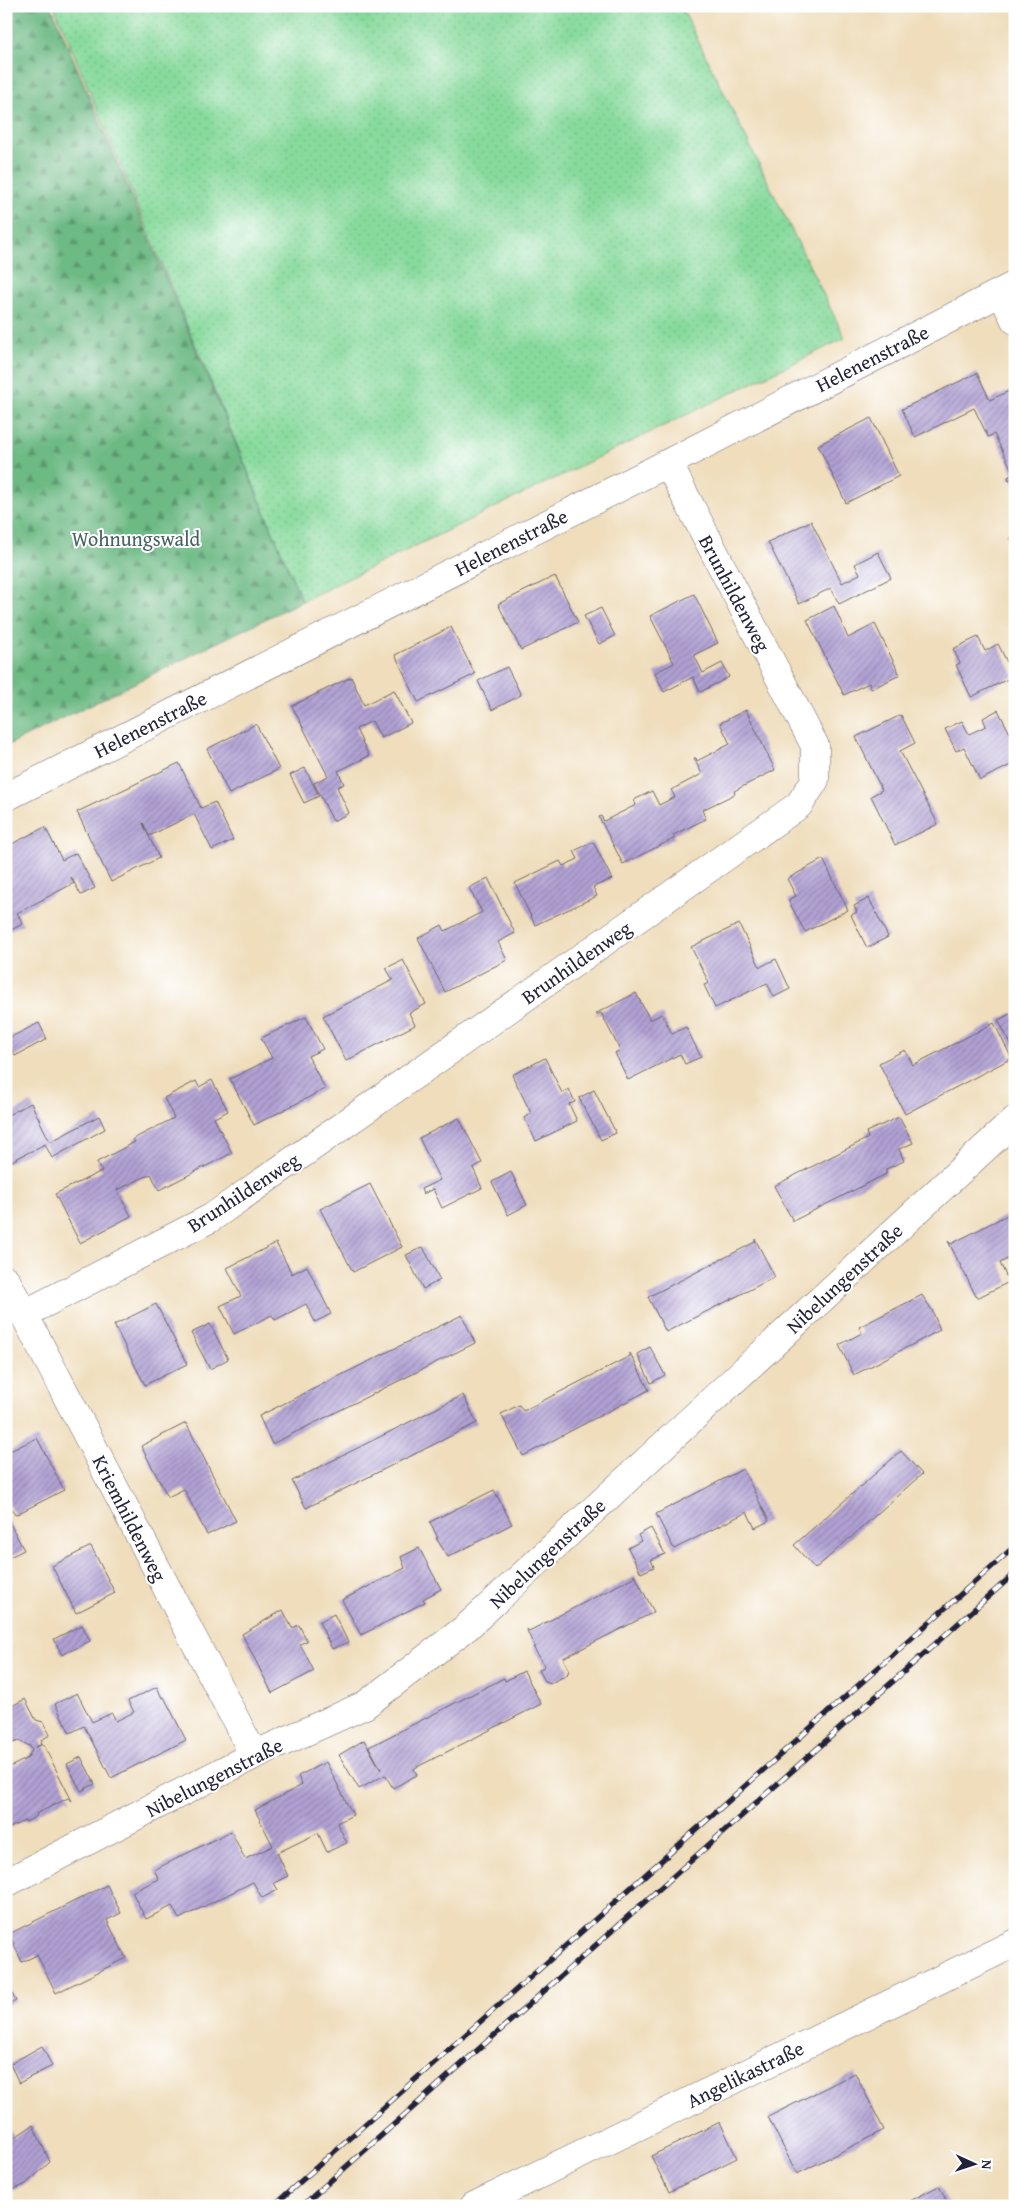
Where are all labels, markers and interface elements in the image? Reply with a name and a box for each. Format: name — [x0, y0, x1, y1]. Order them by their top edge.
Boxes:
street label: Helenenstraße — [811, 317, 933, 399]
street label: Helenenstraße — [450, 501, 572, 583]
park label: Wohnungswald — [72, 524, 201, 553]
street label: Brunhildenweg — [692, 529, 778, 657]
street label: Helenenstraße — [89, 683, 211, 765]
street label: Brunhildenweg — [515, 913, 637, 1011]
street label: Brunhildenweg — [181, 1145, 305, 1239]
street label: Nibelungenstraße — [779, 1216, 909, 1340]
street label: Kriemhildenweg — [86, 1450, 174, 1586]
street label: Nibelungenstraße — [482, 1491, 612, 1615]
street label: Nibelungenstraße — [140, 1730, 288, 1824]
street label: Angelikastraße — [681, 2033, 809, 2115]
north arrow — [948, 2140, 998, 2190]
text: N — [977, 2159, 997, 2171]

